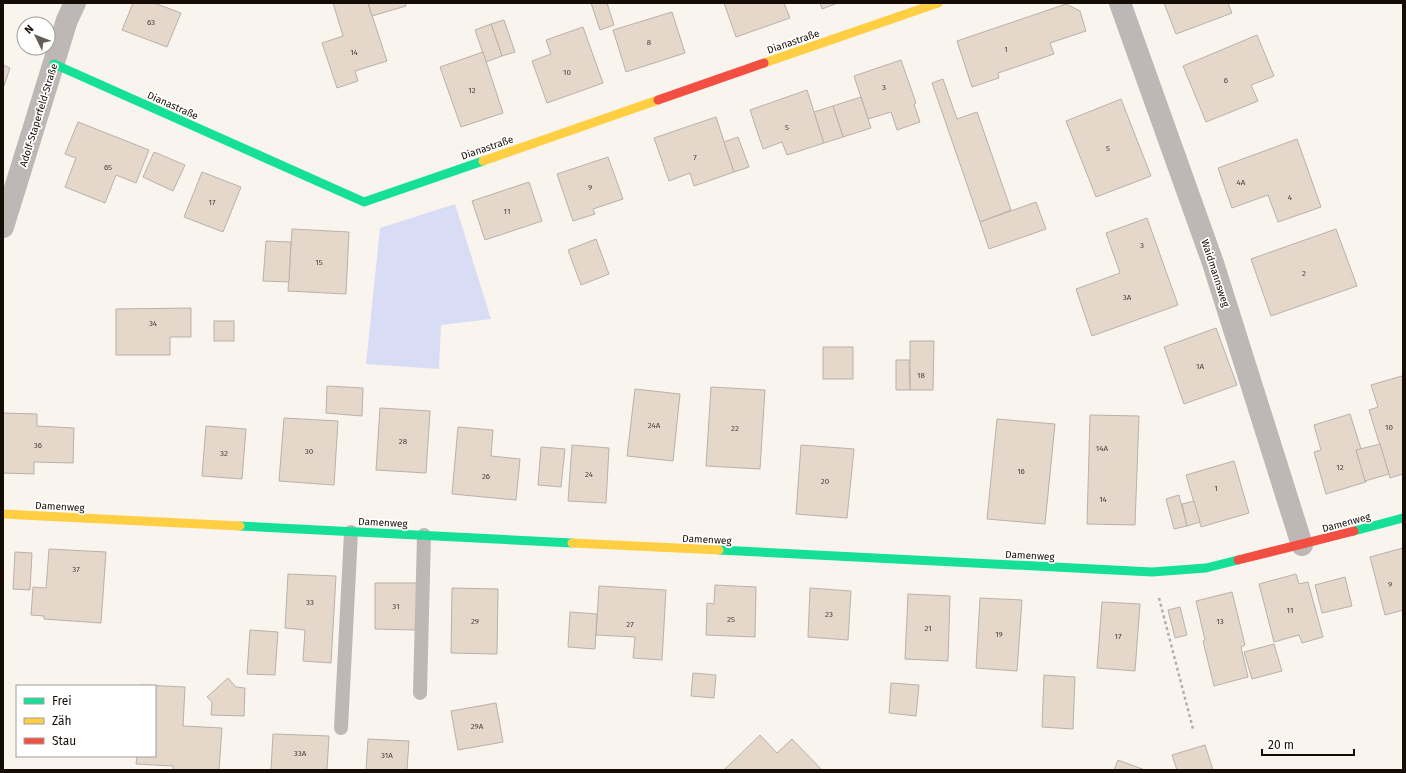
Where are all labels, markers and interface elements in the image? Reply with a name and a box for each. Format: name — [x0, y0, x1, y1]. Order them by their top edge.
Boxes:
north arrow — [16, 16, 56, 56]
house number: 63 — [147, 18, 155, 27]
text: N — [22, 22, 36, 37]
street label: Dianastraße — [766, 27, 821, 56]
house number: 8 — [647, 38, 652, 47]
house number: 1 — [1004, 45, 1008, 54]
house number: 14 — [350, 48, 359, 57]
street label: Adolf-Staperfeld-Straße — [17, 62, 60, 168]
house number: 10 — [563, 68, 571, 77]
house number: 6 — [1224, 76, 1228, 85]
house number: 3 — [882, 83, 886, 92]
house number: 12 — [468, 86, 476, 95]
street label: Dianastraße — [145, 89, 200, 122]
house number: 5 — [785, 123, 789, 132]
street label: Dianastraße — [460, 133, 515, 162]
house number: 5 — [1106, 144, 1110, 153]
house number: 7 — [693, 153, 697, 162]
house number: 65 — [104, 163, 112, 172]
house number: 4A — [1237, 178, 1246, 187]
house number: 9 — [588, 183, 592, 192]
house number: 4 — [1288, 193, 1293, 202]
house number: 17 — [208, 198, 216, 207]
house number: 11 — [504, 207, 510, 216]
street label: Waidmannsweg — [1198, 238, 1232, 309]
house number: 3 — [1140, 241, 1144, 250]
house number: 15 — [315, 258, 323, 267]
house number: 2 — [1302, 269, 1306, 278]
house number: 3A — [1123, 293, 1132, 302]
house number: 34 — [149, 319, 158, 328]
house number: 1A — [1196, 362, 1204, 371]
house number: 18 — [917, 371, 926, 380]
house number: 24A — [648, 421, 661, 430]
house number: 10 — [1385, 423, 1393, 432]
house number: 22 — [731, 424, 739, 433]
house number: 28 — [399, 437, 408, 446]
house number: 36 — [34, 441, 42, 450]
house number: 14A — [1096, 444, 1109, 453]
house number: 30 — [305, 447, 314, 456]
house number: 32 — [220, 449, 228, 458]
house number: 12 — [1336, 463, 1344, 472]
house number: 16 — [1017, 467, 1025, 476]
house number: 24 — [585, 470, 594, 479]
house number: 26 — [482, 472, 490, 481]
house number: 20 — [821, 477, 830, 486]
house number: 1 — [1214, 484, 1218, 493]
house number: 14 — [1099, 495, 1108, 504]
street label: Damenweg — [35, 500, 86, 514]
street label: Damenweg — [1321, 511, 1372, 535]
street label: Damenweg — [358, 516, 409, 530]
street label: Damenweg — [682, 533, 733, 547]
street label: Damenweg — [1005, 549, 1056, 563]
house number: 37 — [72, 565, 80, 574]
house number: 9 — [1388, 580, 1392, 589]
house number: 33 — [306, 598, 314, 607]
house number: 31 — [392, 602, 400, 611]
house number: 11 — [1287, 606, 1293, 615]
house number: 23 — [825, 610, 833, 619]
house number: 25 — [727, 615, 735, 624]
house number: 29 — [471, 617, 479, 626]
house number: 13 — [1216, 617, 1224, 626]
house number: 27 — [626, 620, 634, 629]
house number: 21 — [924, 624, 932, 633]
house number: 19 — [995, 630, 1003, 639]
house number: 17 — [1114, 632, 1122, 641]
legend — [16, 685, 156, 757]
text: Frei — [52, 694, 72, 708]
text: Zäh — [52, 714, 72, 728]
house number: 29A — [471, 722, 484, 731]
scale bar — [1262, 731, 1354, 757]
text: Stau — [52, 734, 76, 748]
text: 20 m — [1268, 738, 1294, 752]
house number: 33A — [294, 749, 307, 758]
house number: 31A — [381, 751, 393, 760]

